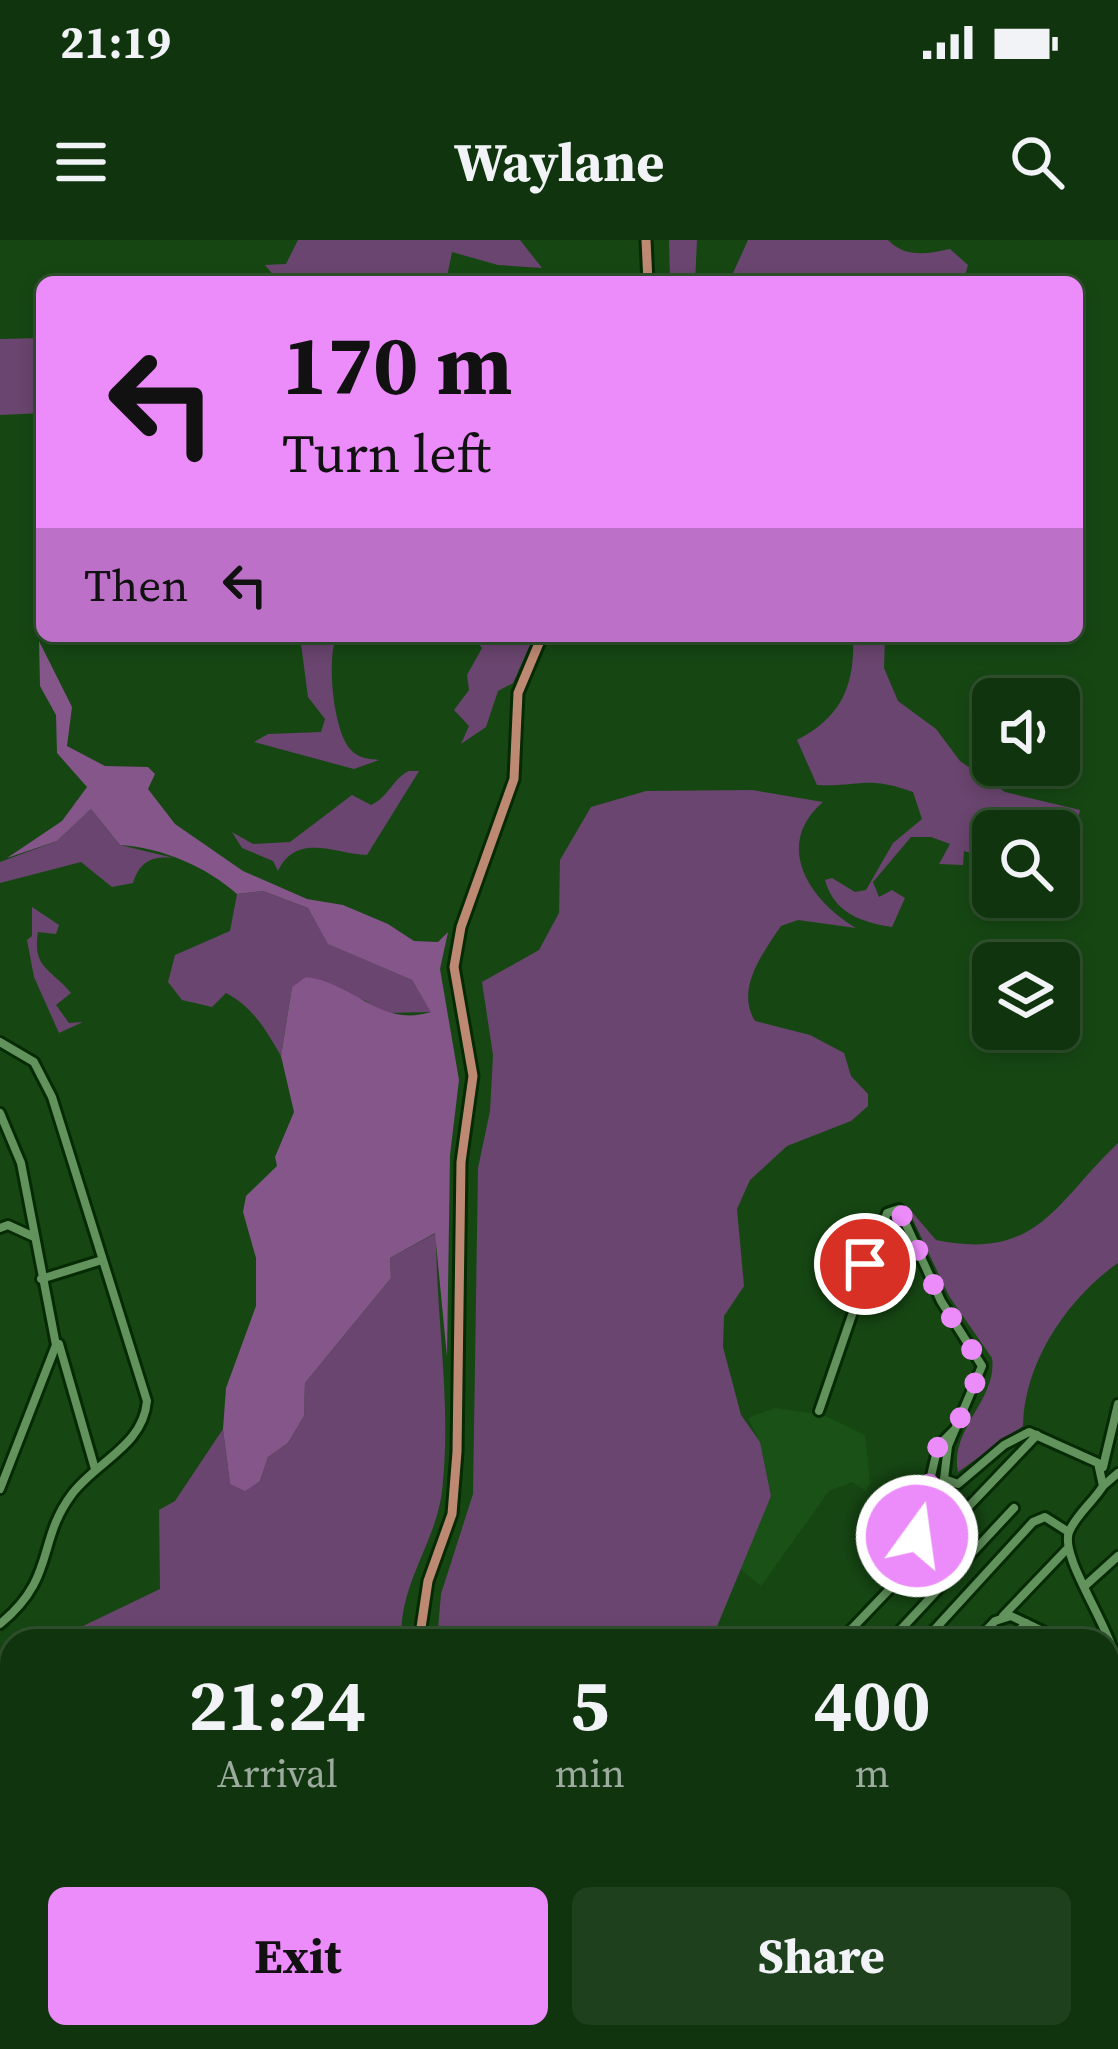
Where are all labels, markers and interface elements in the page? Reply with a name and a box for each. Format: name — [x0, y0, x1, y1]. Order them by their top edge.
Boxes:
text: 21:19 — [60, 11, 171, 73]
text: Waylane — [454, 125, 664, 199]
icon: menu — [48, 129, 114, 195]
icon: search — [1004, 129, 1070, 195]
text: 170 m — [282, 307, 513, 422]
icon: left — [84, 324, 240, 480]
text: Turn left — [282, 416, 491, 490]
icon: left — [212, 552, 278, 618]
text: Then — [84, 554, 188, 616]
map controls — [972, 678, 1080, 1050]
button: sound — [972, 678, 1080, 786]
button: search — [972, 810, 1080, 918]
button: layers — [972, 942, 1080, 1050]
pin — [814, 1213, 916, 1315]
icon: arrive — [832, 1231, 898, 1297]
position arrow — [854, 1473, 980, 1599]
text: 21:24 — [188, 1655, 366, 1754]
text: 5 — [570, 1655, 609, 1754]
text: 400 — [813, 1655, 931, 1754]
text: Arrival — [217, 1747, 338, 1800]
text: min — [555, 1747, 625, 1800]
text: m — [854, 1747, 890, 1800]
button: Exit — [48, 1887, 548, 2025]
button: Share — [572, 1887, 1071, 2025]

